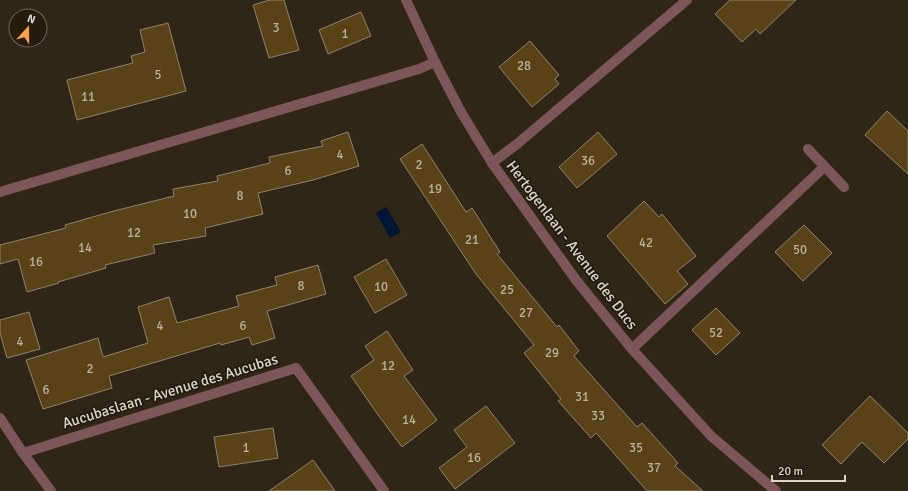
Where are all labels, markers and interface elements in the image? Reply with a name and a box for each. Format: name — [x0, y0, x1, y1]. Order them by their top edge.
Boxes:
north arrow — [8, 8, 48, 48]
text: N — [26, 12, 37, 27]
house number: 3 — [272, 20, 280, 36]
house number: 1 — [341, 26, 349, 42]
house number: 28 — [517, 58, 531, 74]
house number: 5 — [154, 67, 162, 83]
house number: 11 — [81, 89, 95, 105]
house number: 4 — [336, 147, 344, 163]
house number: 36 — [581, 153, 595, 169]
house number: 2 — [415, 157, 423, 173]
street label: Hertogenlaan - Avenue des Ducs — [503, 157, 642, 333]
house number: 6 — [284, 163, 292, 179]
house number: 19 — [428, 181, 442, 197]
house number: 8 — [236, 188, 244, 204]
house number: 10 — [183, 206, 197, 222]
house number: 12 — [127, 225, 141, 241]
house number: 21 — [465, 232, 479, 248]
house number: 42 — [639, 235, 653, 251]
house number: 14 — [78, 240, 92, 256]
house number: 50 — [793, 242, 807, 258]
house number: 16 — [29, 254, 43, 270]
house number: 8 — [297, 278, 305, 294]
house number: 10 — [374, 279, 388, 295]
house number: 25 — [500, 282, 514, 298]
house number: 27 — [519, 305, 533, 321]
house number: 4 — [156, 318, 164, 334]
house number: 6 — [239, 318, 247, 334]
house number: 52 — [709, 325, 723, 341]
house number: 4 — [16, 334, 24, 350]
house number: 29 — [545, 345, 559, 361]
street label: Aucubaslaan - Avenue des Aucubas — [60, 349, 280, 432]
house number: 12 — [381, 358, 395, 374]
house number: 2 — [86, 361, 94, 377]
house number: 6 — [42, 382, 50, 398]
house number: 31 — [575, 389, 589, 405]
house number: 33 — [591, 408, 605, 424]
house number: 14 — [402, 412, 416, 428]
house number: 1 — [242, 440, 250, 456]
house number: 35 — [629, 440, 643, 456]
house number: 16 — [467, 450, 481, 466]
scale bar — [772, 457, 845, 483]
house number: 37 — [647, 460, 661, 476]
text: 20 m — [778, 464, 803, 479]

